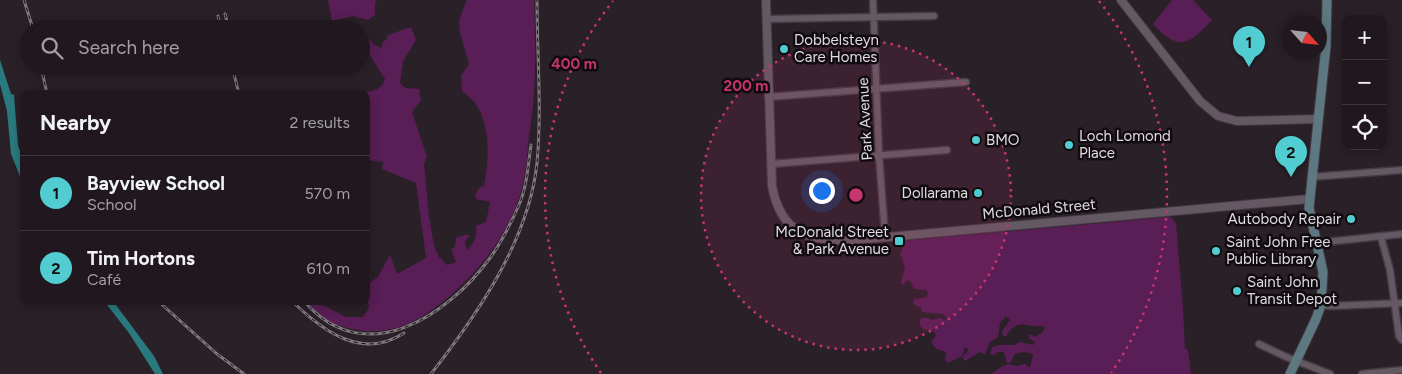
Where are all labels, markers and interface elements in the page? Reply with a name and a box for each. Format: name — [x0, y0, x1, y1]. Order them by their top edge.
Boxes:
north arrow — [1282, 15, 1327, 60]
map controls — [1342, 15, 1387, 150]
button: + — [1342, 15, 1387, 60]
search box — [20, 20, 370, 75]
pin: 1 — [1233, 26, 1265, 67]
place label: Dobbelsteyn Care Homes — [794, 31, 879, 66]
icon: search — [38, 34, 66, 62]
text: Search here — [78, 36, 180, 59]
marker: Dobbelsteyn Care Homes — [778, 43, 790, 55]
text: 400 m — [551, 55, 597, 73]
button: − — [1342, 60, 1387, 105]
text: 200 m — [724, 77, 768, 95]
street label: Park Avenue — [854, 77, 876, 161]
button: locate — [1342, 105, 1387, 150]
text: Nearby — [40, 110, 111, 135]
text: 2 results — [290, 113, 350, 132]
place label: Loch Lomond Place — [1079, 127, 1171, 162]
place label: BMO — [986, 131, 1020, 149]
marker: BMO — [970, 134, 982, 146]
pin: 2 — [1275, 136, 1307, 177]
marker: Loch Lomond Place — [1063, 139, 1075, 151]
text: Bayview School — [87, 172, 225, 195]
your location — [809, 178, 835, 204]
text: 1 — [53, 184, 59, 203]
text: 570 m — [304, 184, 350, 203]
place label: Dollarama — [902, 184, 968, 202]
centre of rings — [847, 186, 865, 204]
marker: Dollarama — [972, 187, 984, 199]
text: School — [87, 195, 137, 214]
street label: McDonald Street — [982, 195, 1097, 223]
place label: Autobody Repair — [1228, 210, 1341, 228]
marker: Autobody Repair — [1345, 213, 1357, 225]
place label: McDonald Street & Park Avenue — [775, 223, 889, 258]
place label: Saint John Free Public Library — [1226, 233, 1330, 268]
marker: McDonald Street & Park Avenue — [893, 235, 905, 247]
marker: Saint John Free Public Library — [1210, 245, 1222, 257]
text: Tim Hortons — [87, 247, 195, 270]
text: 2 — [51, 259, 61, 278]
text: 610 m — [307, 259, 350, 278]
text: Café — [87, 270, 121, 289]
place label: Saint John Transit Depot — [1247, 273, 1338, 308]
marker: Saint John Transit Depot — [1231, 285, 1243, 297]

